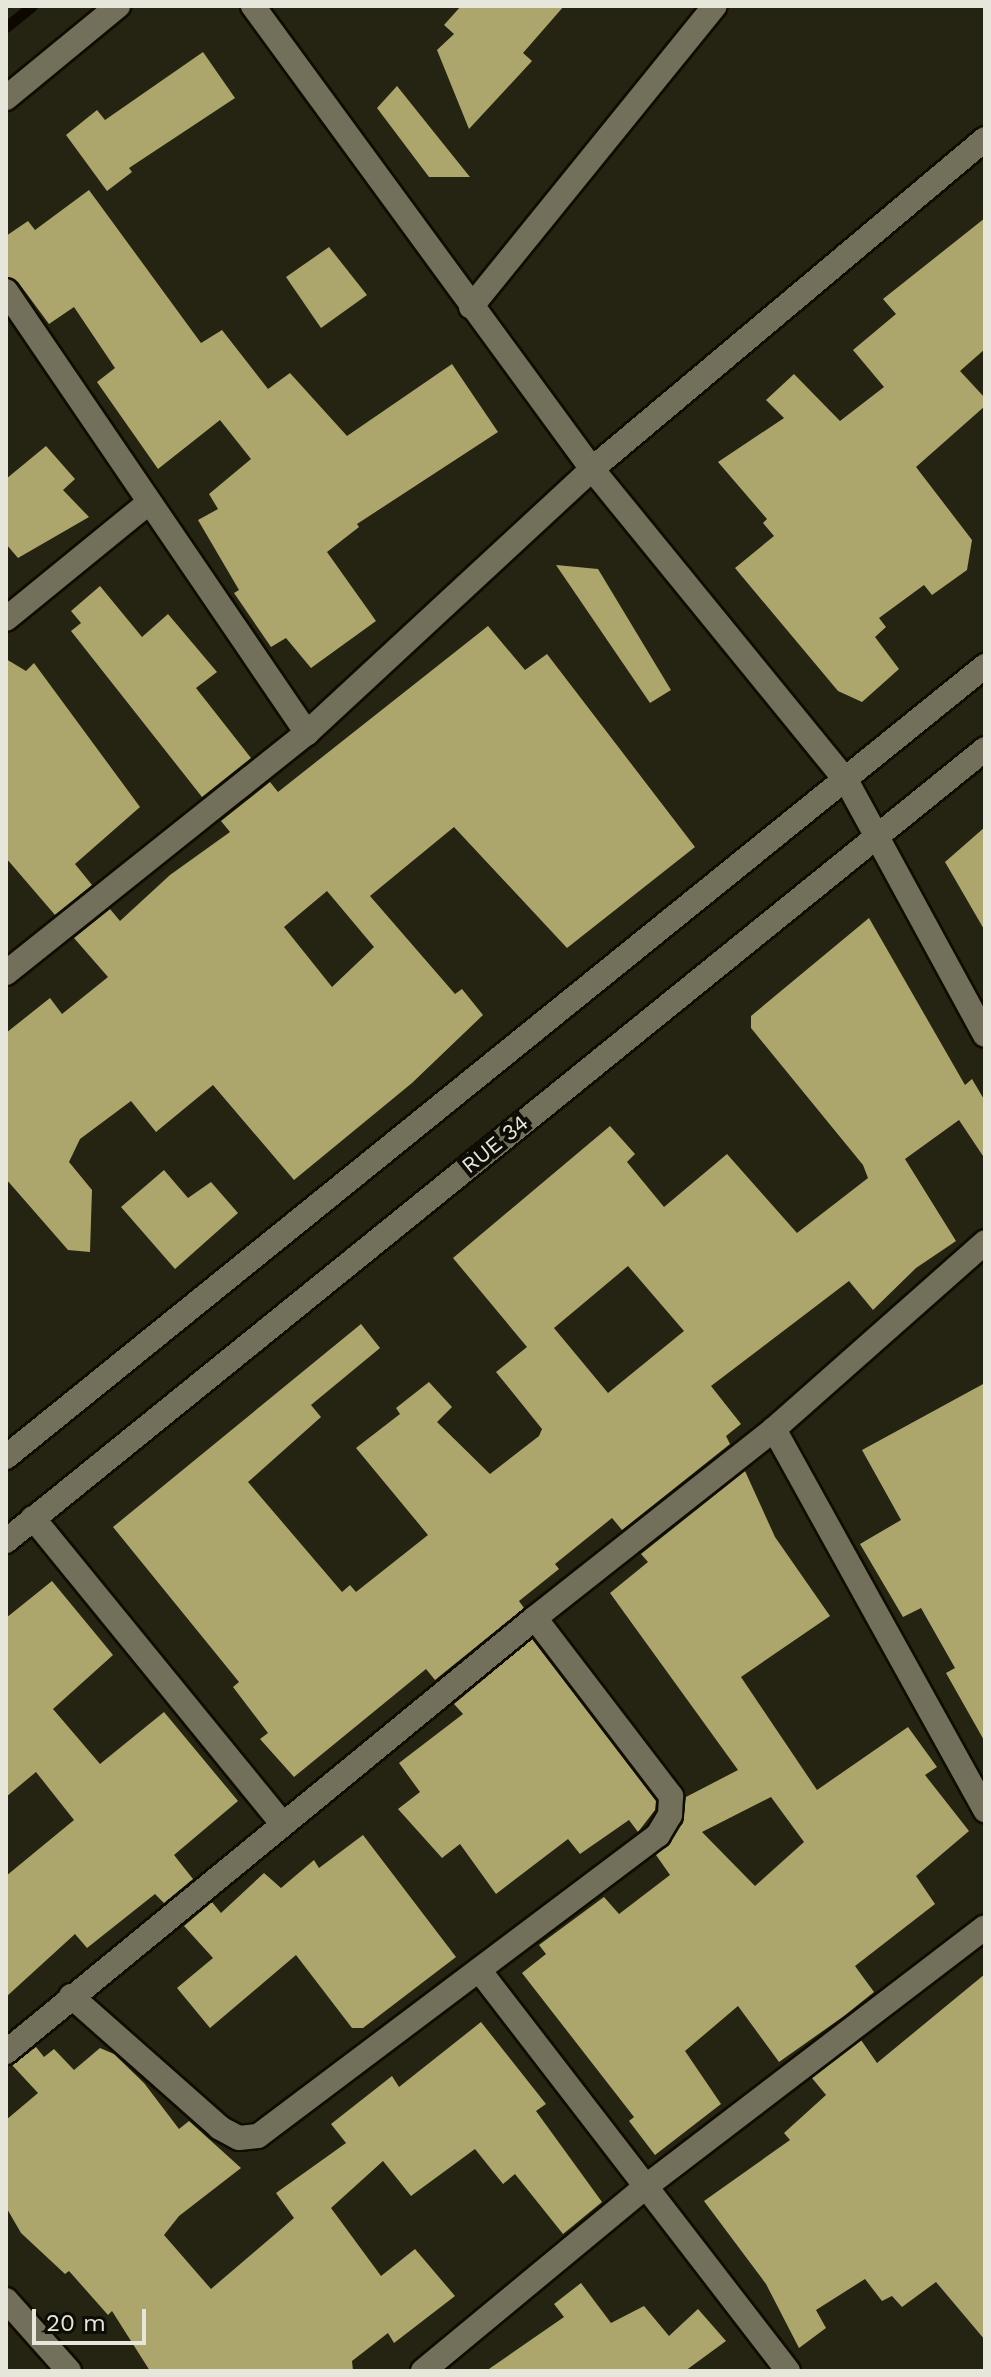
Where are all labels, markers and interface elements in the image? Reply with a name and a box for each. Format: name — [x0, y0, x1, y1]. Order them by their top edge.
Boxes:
street label: RUE 34 — [456, 1109, 534, 1179]
scale bar — [36, 2293, 150, 2343]
text: 20 m — [46, 2309, 106, 2337]

